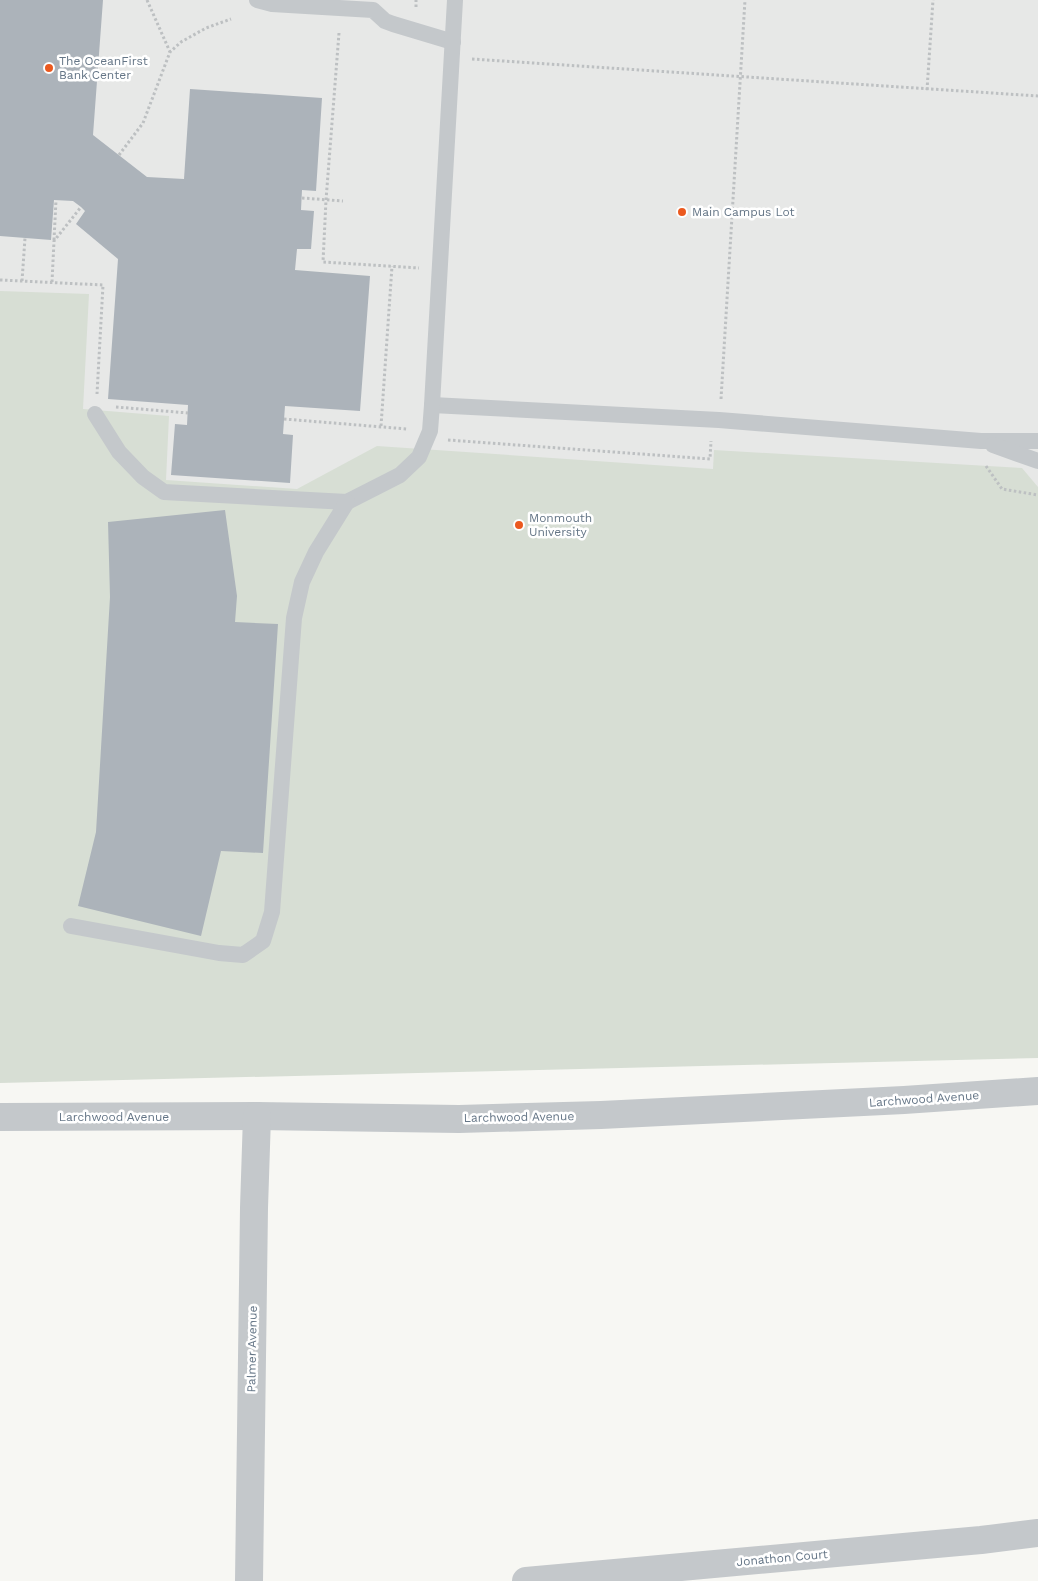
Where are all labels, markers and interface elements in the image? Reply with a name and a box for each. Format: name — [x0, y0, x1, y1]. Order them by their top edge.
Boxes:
place label: The OceanFirst Bank Center — [59, 54, 148, 82]
marker: The OceanFirst Bank Center — [43, 62, 55, 74]
place label: Main Campus Lot — [692, 205, 795, 219]
marker: Main Campus Lot — [676, 206, 688, 218]
place label: Monmouth University — [529, 511, 592, 539]
marker: Monmouth University — [513, 519, 525, 531]
street label: Larchwood Avenue — [868, 1088, 980, 1110]
street label: Larchwood Avenue — [464, 1109, 574, 1125]
street label: Larchwood Avenue — [59, 1110, 169, 1124]
street label: Palmer Avenue — [244, 1305, 260, 1393]
street label: Jonathon Court — [736, 1547, 828, 1569]

